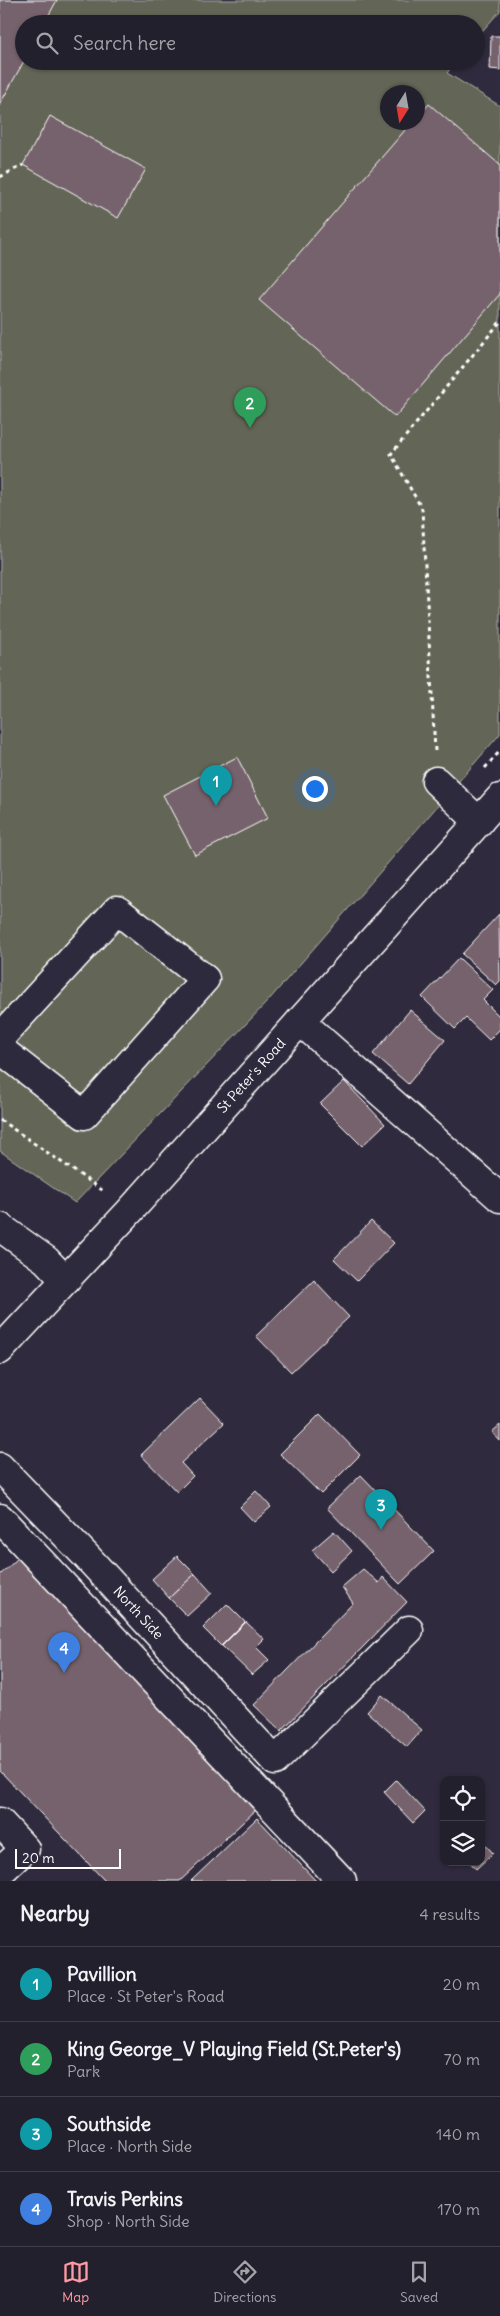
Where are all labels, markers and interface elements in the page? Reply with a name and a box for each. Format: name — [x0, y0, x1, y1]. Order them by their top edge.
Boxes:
search box — [15, 15, 485, 70]
icon: search — [33, 29, 61, 57]
text: Search here — [73, 31, 176, 55]
north arrow — [380, 85, 425, 130]
pin: 2 — [234, 387, 266, 428]
pin: 1 — [200, 765, 232, 806]
your location — [302, 776, 328, 802]
street label: St Peter's Road — [213, 1035, 289, 1117]
pin: 3 — [365, 1489, 397, 1530]
street label: North Side — [109, 1582, 167, 1643]
pin: 4 — [48, 1632, 80, 1673]
map controls — [440, 1776, 485, 1866]
button: locate — [440, 1776, 485, 1821]
button: layers — [440, 1821, 485, 1866]
scale bar — [15, 1846, 121, 1869]
text: 20 m — [22, 1849, 55, 1867]
text: Nearby — [20, 1900, 90, 1927]
text: 4 results — [419, 1904, 480, 1924]
text: Pavillion — [67, 1962, 137, 1986]
text: 1 — [33, 1974, 39, 1994]
text: 20 m — [443, 1974, 480, 1994]
text: Place · St Peter's Road — [67, 1986, 224, 2006]
text: King George_V Playing Field (St.Peter's) — [67, 2037, 401, 2061]
text: 2 — [32, 2049, 40, 2069]
text: 70 m — [444, 2049, 480, 2069]
text: Park — [67, 2061, 100, 2081]
text: Southside — [67, 2112, 151, 2136]
text: 3 — [31, 2124, 41, 2144]
text: 140 m — [436, 2124, 480, 2144]
text: Place · North Side — [67, 2136, 192, 2156]
text: Travis Perkins — [67, 2187, 183, 2211]
text: 4 — [31, 2199, 41, 2219]
text: 170 m — [437, 2199, 480, 2219]
text: Shop · North Side — [67, 2211, 190, 2231]
tab: Map — [62, 2258, 90, 2306]
tab: Directions — [213, 2258, 276, 2306]
tab: Saved — [400, 2258, 438, 2306]

